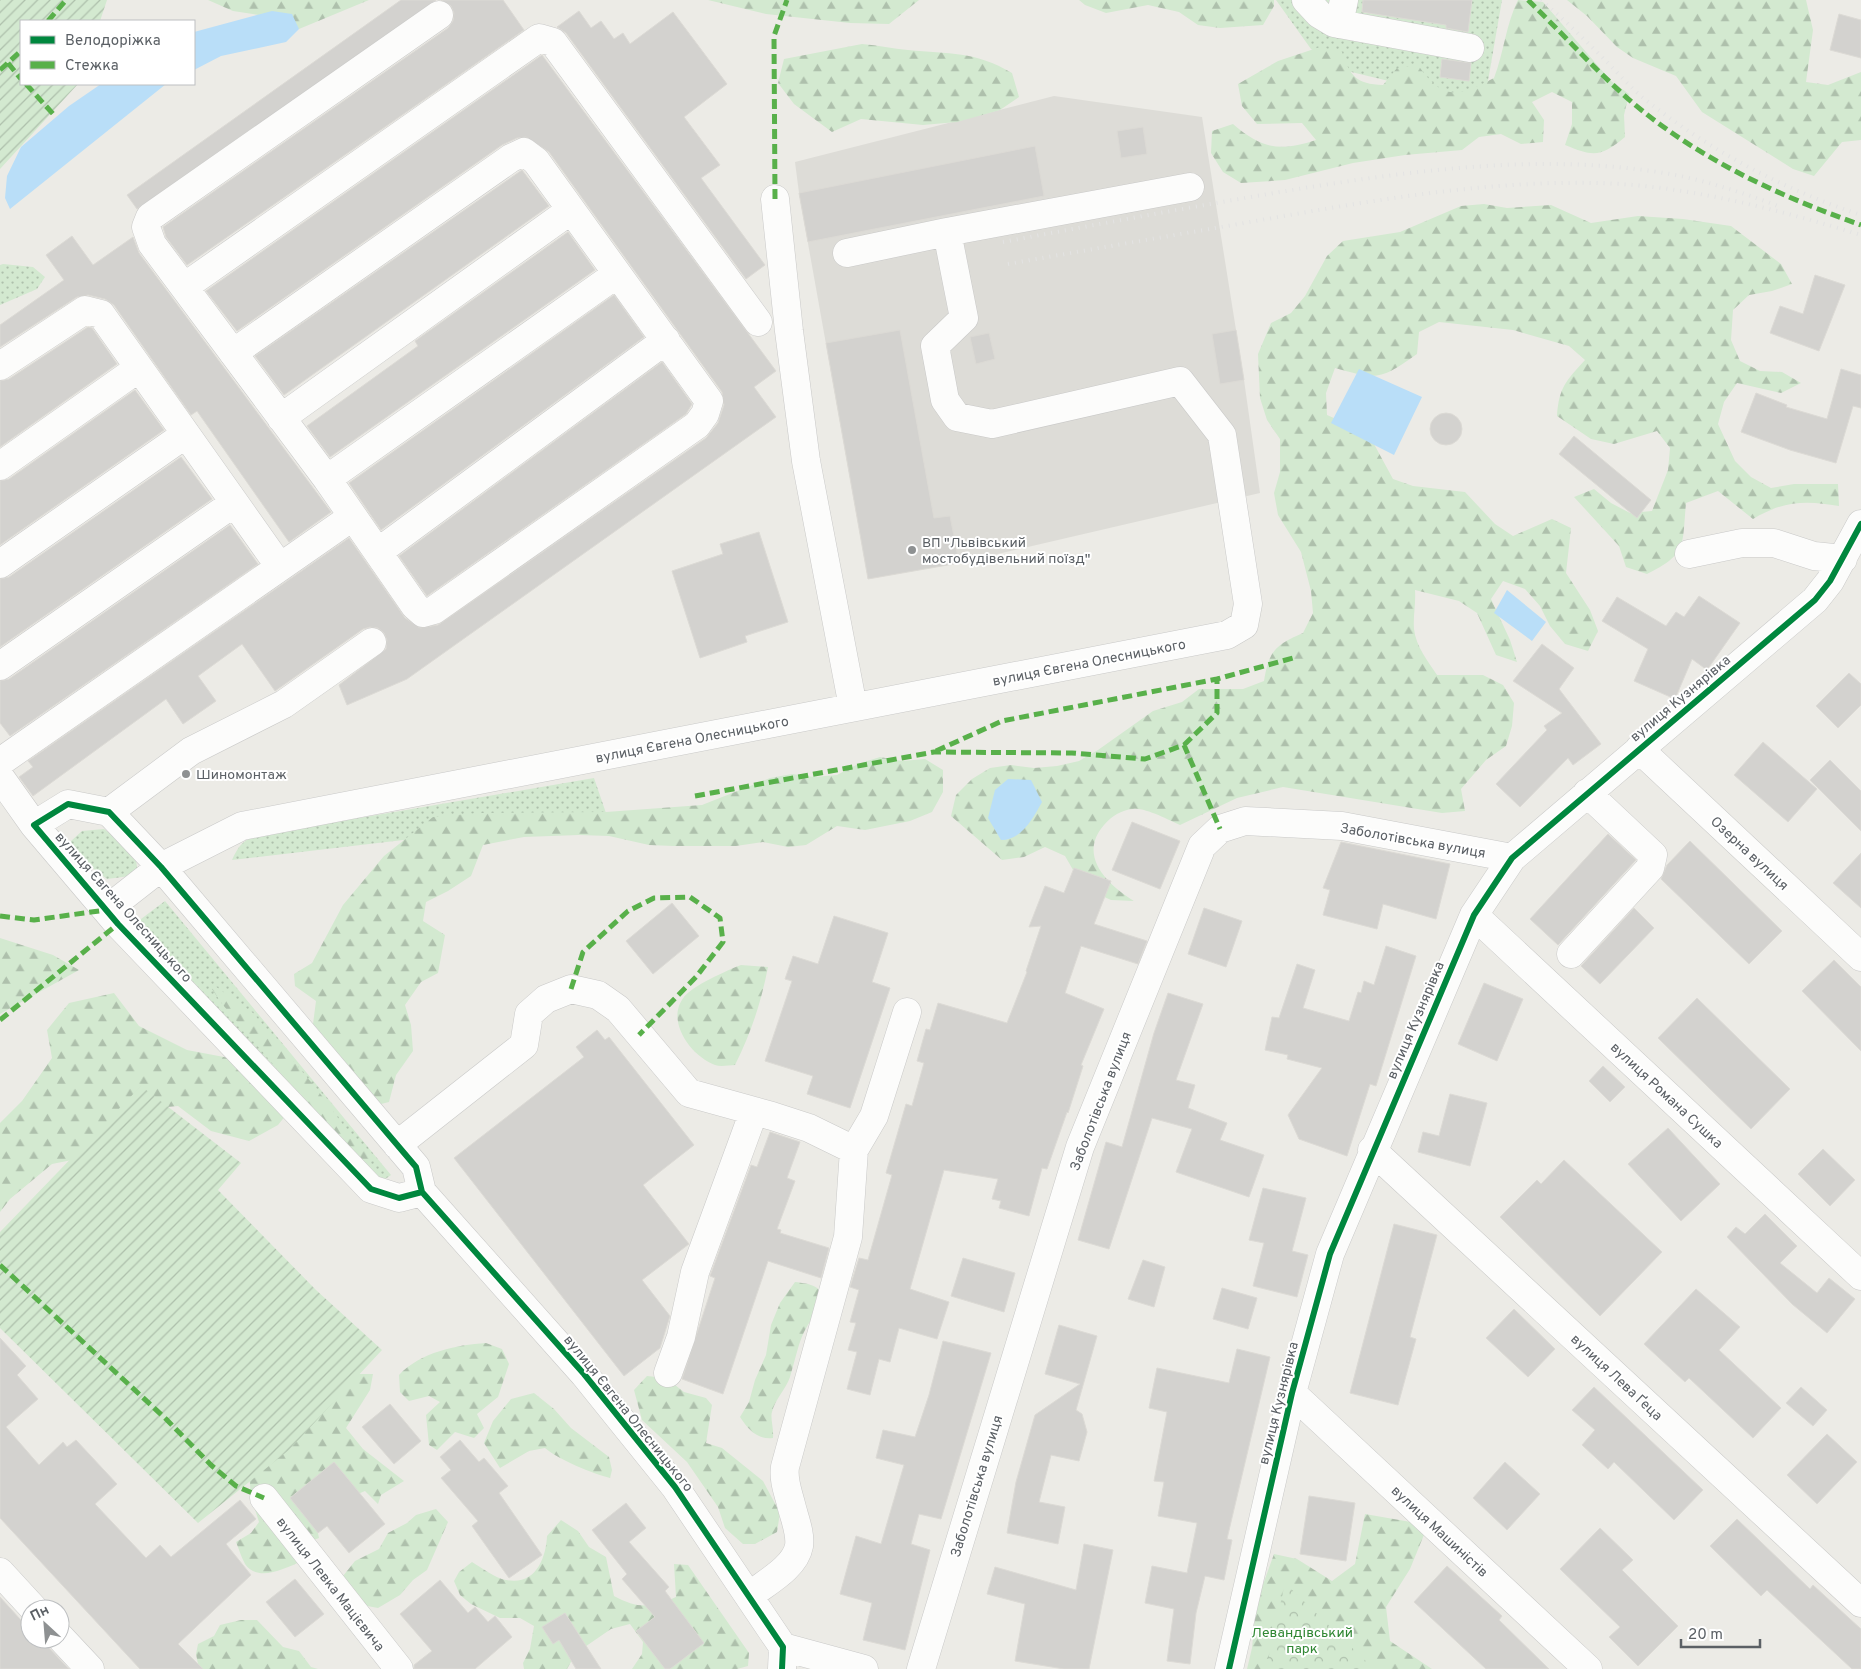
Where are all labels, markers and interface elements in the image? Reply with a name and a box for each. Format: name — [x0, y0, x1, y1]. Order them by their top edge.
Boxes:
legend — [20, 20, 195, 85]
text: Велодоріжка — [65, 32, 161, 51]
text: Стежка — [65, 57, 119, 76]
place label: ВП "Львівський мостобудівельний поїзд" — [922, 535, 1090, 568]
marker: ВП "Львівський мостобудівельний поїзд" — [906, 544, 918, 556]
street label: вулиця Євгена Олесницького — [991, 636, 1188, 691]
street label: вулиця Кузнярівка — [1627, 652, 1735, 746]
street label: вулиця Євгена Олесницького — [594, 713, 791, 768]
place label: Шиномонтаж — [196, 767, 287, 784]
marker: Шиномонтаж — [180, 768, 192, 780]
street label: Озерна вулиця — [1706, 814, 1792, 895]
street label: Заболотівська вулиця — [1339, 820, 1487, 863]
street label: вулиця Євгена Олесницького — [51, 829, 195, 987]
street label: вулиця Кузнярівка — [1384, 959, 1449, 1082]
street label: Заболотівська вулиця — [1067, 1030, 1136, 1173]
street label: вулиця Романа Сушка — [1606, 1040, 1726, 1153]
street label: вулиця Лева Ґеца — [1567, 1331, 1665, 1425]
street label: вулиця Євгена Олесницького — [559, 1332, 696, 1496]
street label: вулиця Кузнярівка — [1256, 1340, 1303, 1467]
street label: Заболотівська вулиця — [948, 1413, 1007, 1560]
street label: вулиця Машиністів — [1387, 1483, 1491, 1581]
street label: вулиця Левка Мацієвича — [272, 1514, 388, 1655]
north arrow — [20, 1599, 70, 1649]
text: Пн — [28, 1602, 52, 1625]
scale bar — [1681, 1616, 1760, 1648]
park label: Левандівський парк — [1251, 1625, 1353, 1658]
text: 20 m — [1688, 1626, 1723, 1645]

